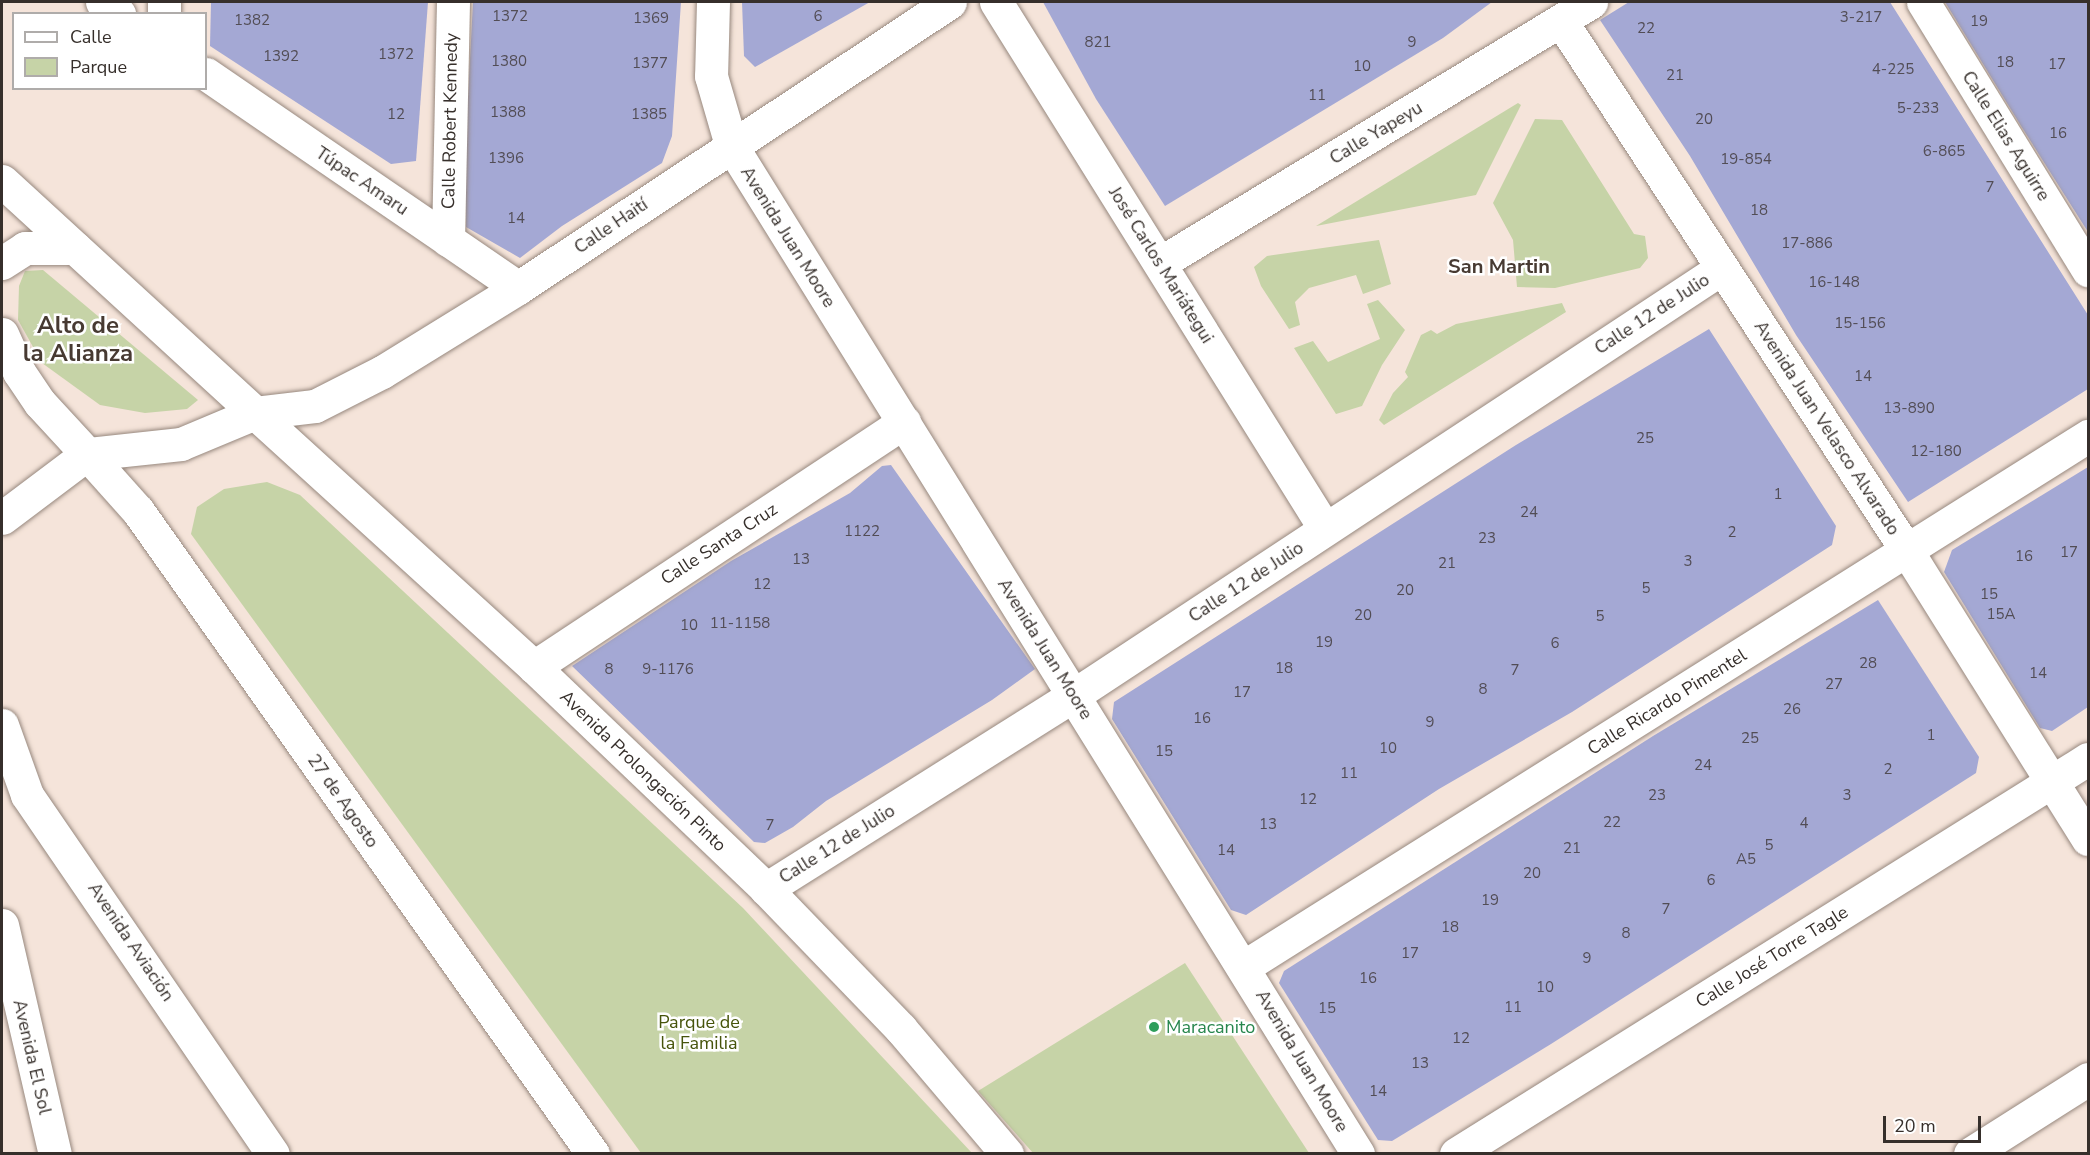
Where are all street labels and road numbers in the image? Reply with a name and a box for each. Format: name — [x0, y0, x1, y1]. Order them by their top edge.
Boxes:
street label: Calle Robert Kennedy — [438, 33, 462, 209]
street label: Calle Elias Aguirre — [1957, 67, 2055, 205]
street label: Calle Yapeyu — [1326, 97, 1426, 169]
street label: Túpac Amaru — [312, 142, 412, 220]
street label: Avenida Juan Moore — [736, 163, 840, 311]
street label: José Carlos Mariátegui — [1104, 183, 1218, 347]
street label: Calle Haití — [570, 194, 652, 258]
street label: Calle 12 de Julio — [1591, 269, 1713, 359]
street label: Avenida Juan Velasco Alvarado — [1750, 317, 1904, 539]
street label: Calle Santa Cruz — [657, 498, 781, 590]
street label: Calle 12 de Julio — [1185, 537, 1307, 627]
street label: Avenida Juan Moore — [993, 575, 1097, 723]
street label: Calle Ricardo Pimentel — [1583, 644, 1751, 760]
street label: Avenida Prolongación Pinto — [555, 686, 731, 856]
street label: 27 de Agosto — [303, 750, 383, 852]
street label: Calle 12 de Julio — [775, 800, 899, 888]
street label: Avenida Aviación — [83, 878, 179, 1006]
street label: Calle José Torre Tagle — [1692, 901, 1852, 1013]
street label: Avenida Juan Moore — [1251, 986, 1353, 1136]
street label: Avenida El Sol — [8, 997, 56, 1117]

